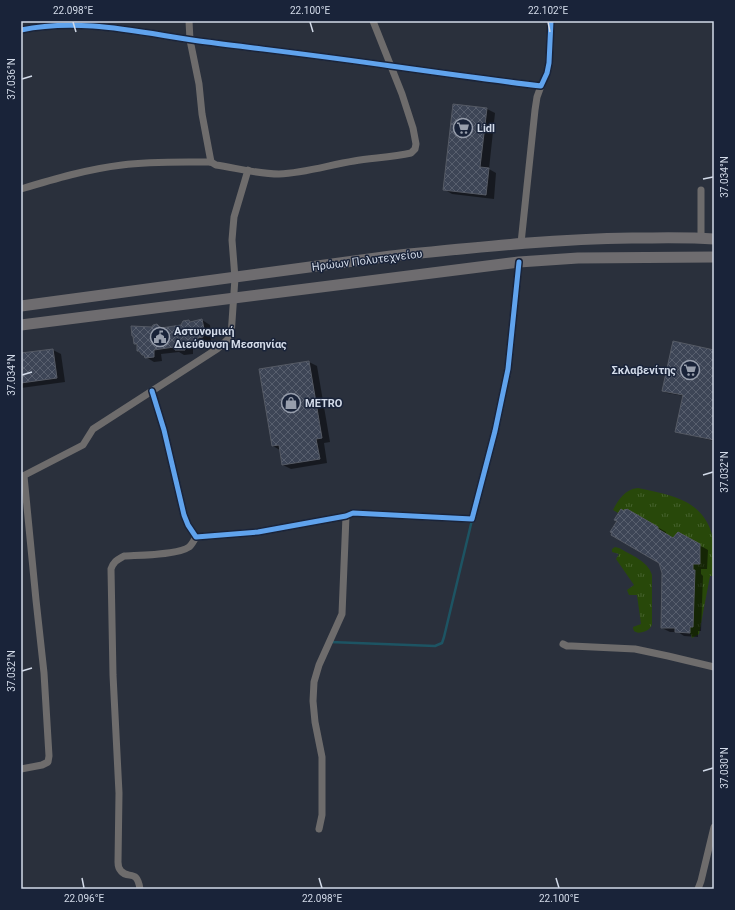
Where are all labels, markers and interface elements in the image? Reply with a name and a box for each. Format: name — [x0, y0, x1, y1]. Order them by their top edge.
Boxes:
text: 22.098°E — [53, 5, 93, 16]
text: 22.100°E — [290, 5, 330, 16]
text: 22.102°E — [528, 5, 568, 16]
text: 37.036°N — [6, 58, 17, 100]
supermarket icon: Lidl — [452, 117, 474, 139]
place label: Lidl — [477, 122, 495, 135]
text: 37.034°N — [719, 156, 730, 198]
street label: Ηρώων Πολυτεχνείου — [311, 247, 423, 274]
place label: Αστυνομική Διεύθυνση Μεσσηνίας — [174, 325, 287, 351]
public building icon: Αστυνομική Διεύθυνση Μεσσηνίας — [149, 326, 171, 348]
text: 37.034°N — [6, 354, 17, 396]
supermarket icon: Σκλαβενίτης — [679, 359, 701, 381]
place label: Σκλαβενίτης — [611, 364, 676, 377]
shop icon: METRO — [280, 392, 302, 414]
place label: METRO — [305, 397, 343, 410]
text: 37.032°N — [719, 451, 730, 493]
text: 37.032°N — [6, 650, 17, 692]
text: 37.030°N — [719, 747, 730, 789]
text: 22.096°E — [64, 893, 104, 904]
text: 22.098°E — [302, 893, 342, 904]
text: 22.100°E — [539, 893, 579, 904]

